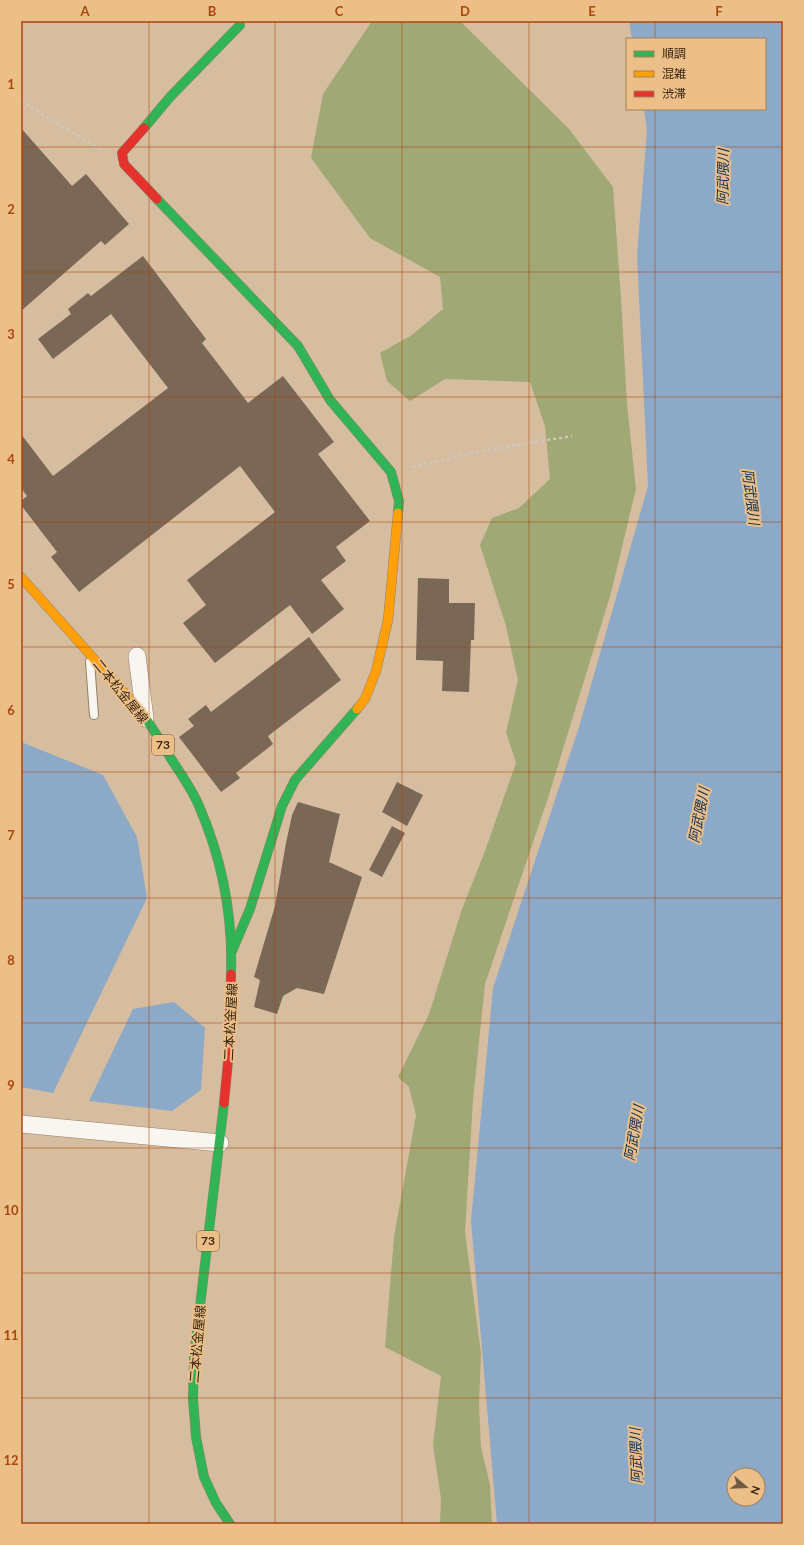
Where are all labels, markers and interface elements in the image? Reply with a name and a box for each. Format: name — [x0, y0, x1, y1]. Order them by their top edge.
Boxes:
text: A — [79, 3, 90, 19]
text: B — [208, 3, 217, 19]
text: C — [335, 3, 344, 19]
text: D — [460, 3, 470, 19]
text: E — [588, 3, 596, 19]
text: F — [715, 3, 723, 19]
legend — [626, 38, 766, 110]
text: 順調 — [662, 46, 686, 61]
text: 混雑 — [662, 66, 686, 81]
text: 1 — [7, 76, 15, 92]
text: 渋滞 — [662, 86, 686, 101]
water label: 阿武隈川 — [714, 147, 732, 205]
text: 2 — [7, 201, 15, 217]
text: 3 — [7, 326, 15, 342]
text: 4 — [7, 451, 15, 467]
water label: 阿武隈川 — [740, 468, 764, 528]
text: 5 — [7, 576, 15, 592]
street label: 二本松金屋線 — [90, 656, 152, 726]
text: 6 — [7, 702, 15, 718]
road number: 73 — [152, 735, 174, 755]
water label: 阿武隈川 — [685, 784, 713, 844]
text: 7 — [7, 827, 15, 843]
text: 8 — [7, 952, 15, 968]
street label: 二本松金屋線 — [220, 983, 240, 1061]
text: 9 — [7, 1077, 15, 1093]
water label: 阿武隈川 — [620, 1102, 647, 1162]
text: 10 — [3, 1202, 19, 1218]
road number: 73 — [197, 1231, 219, 1251]
street label: 二本松金屋線 — [186, 1304, 208, 1384]
text: 11 — [3, 1327, 19, 1343]
water label: 阿武隈川 — [626, 1426, 645, 1484]
text: 12 — [3, 1452, 19, 1468]
north arrow — [726, 1467, 766, 1507]
text: N — [748, 1484, 763, 1497]

